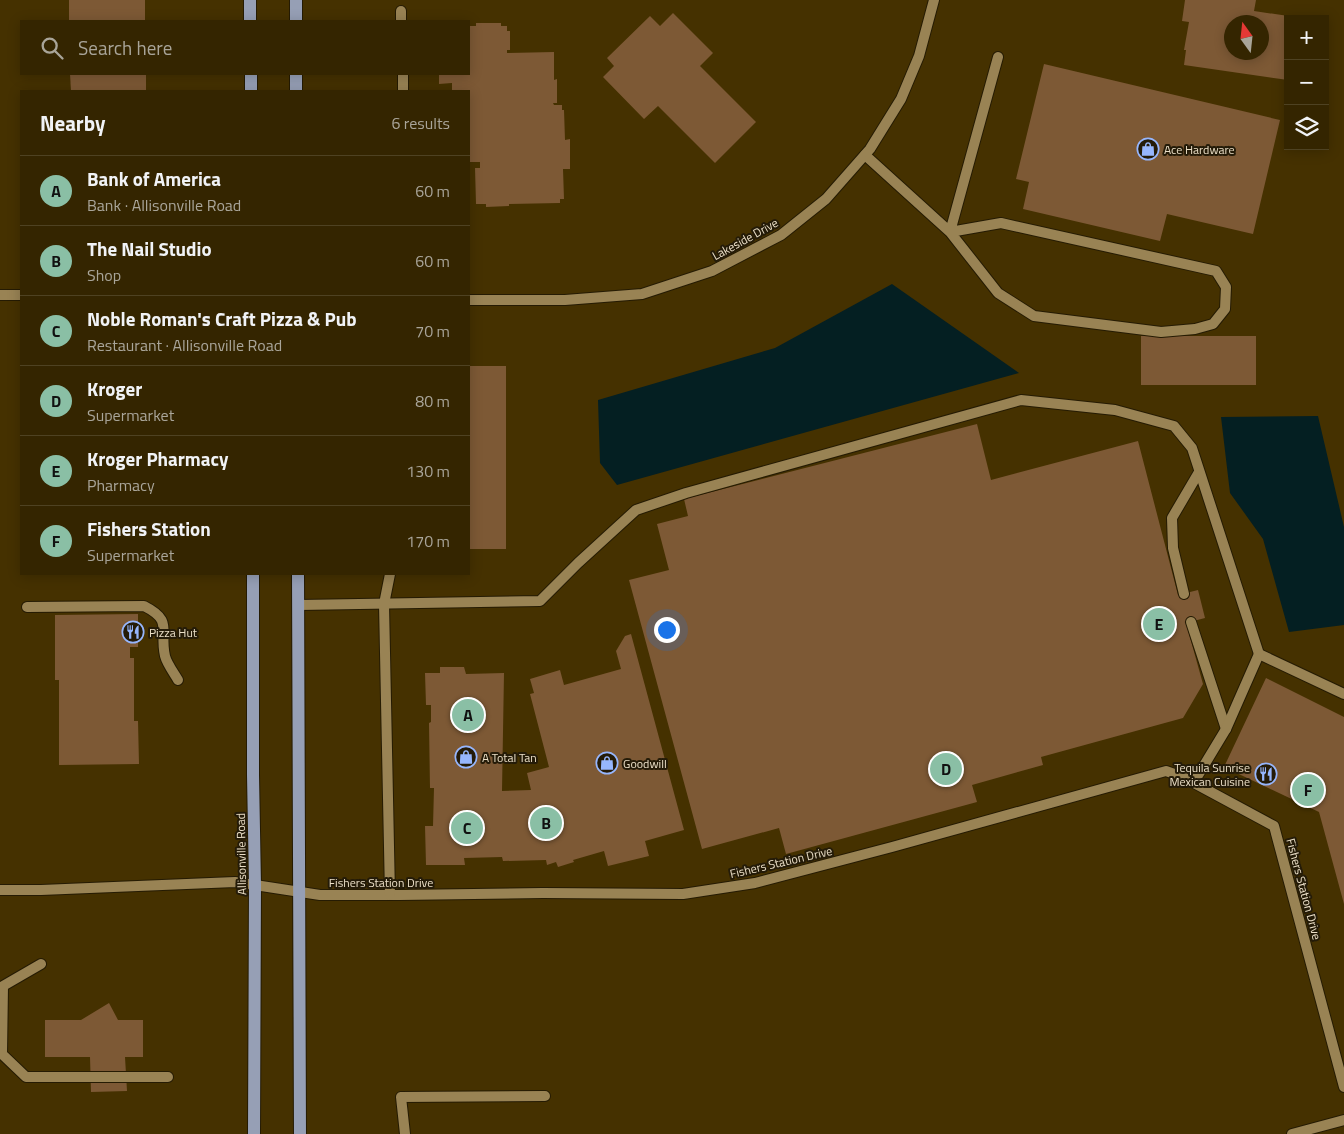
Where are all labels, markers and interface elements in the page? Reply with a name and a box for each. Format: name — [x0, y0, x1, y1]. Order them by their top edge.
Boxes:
north arrow — [1224, 15, 1269, 60]
map controls — [1284, 15, 1329, 150]
button: + — [1284, 15, 1329, 60]
search box — [20, 20, 470, 75]
text: Search here — [78, 33, 172, 62]
icon: search — [38, 34, 66, 62]
button: − — [1284, 60, 1329, 105]
button: layers — [1284, 105, 1329, 150]
text: Nearby — [40, 107, 105, 139]
text: 6 results — [391, 111, 450, 135]
shop icon: Ace Hardware — [1136, 137, 1160, 161]
place label: Ace Hardware — [1164, 140, 1235, 159]
text: Bank of America — [87, 164, 221, 193]
text: A — [51, 179, 61, 203]
text: 60 m — [415, 179, 450, 203]
text: Bank · Allisonville Road — [87, 193, 241, 217]
street label: Lakeside Drive — [709, 213, 781, 265]
text: The Nail Studio — [87, 234, 212, 263]
text: B — [51, 249, 61, 273]
text: 60 m — [415, 249, 450, 273]
text: Shop — [87, 263, 121, 287]
text: Noble Roman's Craft Pizza & Pub — [87, 304, 357, 333]
text: C — [52, 319, 60, 343]
text: 70 m — [415, 319, 450, 343]
text: Restaurant · Allisonville Road — [87, 333, 282, 357]
text: Kroger — [87, 374, 142, 403]
text: D — [51, 389, 61, 413]
text: 80 m — [415, 389, 450, 413]
text: Supermarket — [87, 403, 174, 427]
text: Kroger Pharmacy — [87, 444, 229, 473]
text: E — [52, 459, 60, 483]
text: 130 m — [406, 459, 450, 483]
text: Pharmacy — [87, 473, 155, 497]
text: Fishers Station — [87, 514, 211, 543]
text: F — [52, 529, 60, 553]
text: 170 m — [406, 529, 450, 553]
text: Supermarket — [87, 543, 174, 567]
pin: E — [1143, 605, 1175, 643]
your location — [654, 617, 680, 643]
restaurant icon: Pizza Hut — [121, 620, 145, 644]
place label: Pizza Hut — [149, 623, 198, 642]
pin: A — [452, 696, 484, 734]
shop icon: A Total Tan — [454, 745, 478, 769]
place label: A Total Tan — [482, 748, 537, 767]
pin: D — [930, 750, 962, 788]
shop icon: Goodwill — [595, 751, 619, 775]
place label: Goodwill — [623, 754, 667, 773]
place label: Tequila Sunrise Mexican Cuisine — [1169, 758, 1250, 791]
restaurant icon: Tequila Sunrise Mexican Cuisine — [1254, 762, 1278, 786]
pin: F — [1292, 771, 1324, 809]
pin: B — [530, 804, 562, 842]
pin: C — [451, 809, 483, 847]
street label: Allisonville Road — [231, 813, 251, 895]
street label: Fishers Station Drive — [1281, 836, 1327, 942]
street label: Fishers Station Drive — [728, 841, 834, 883]
street label: Fishers Station Drive — [329, 873, 433, 892]

